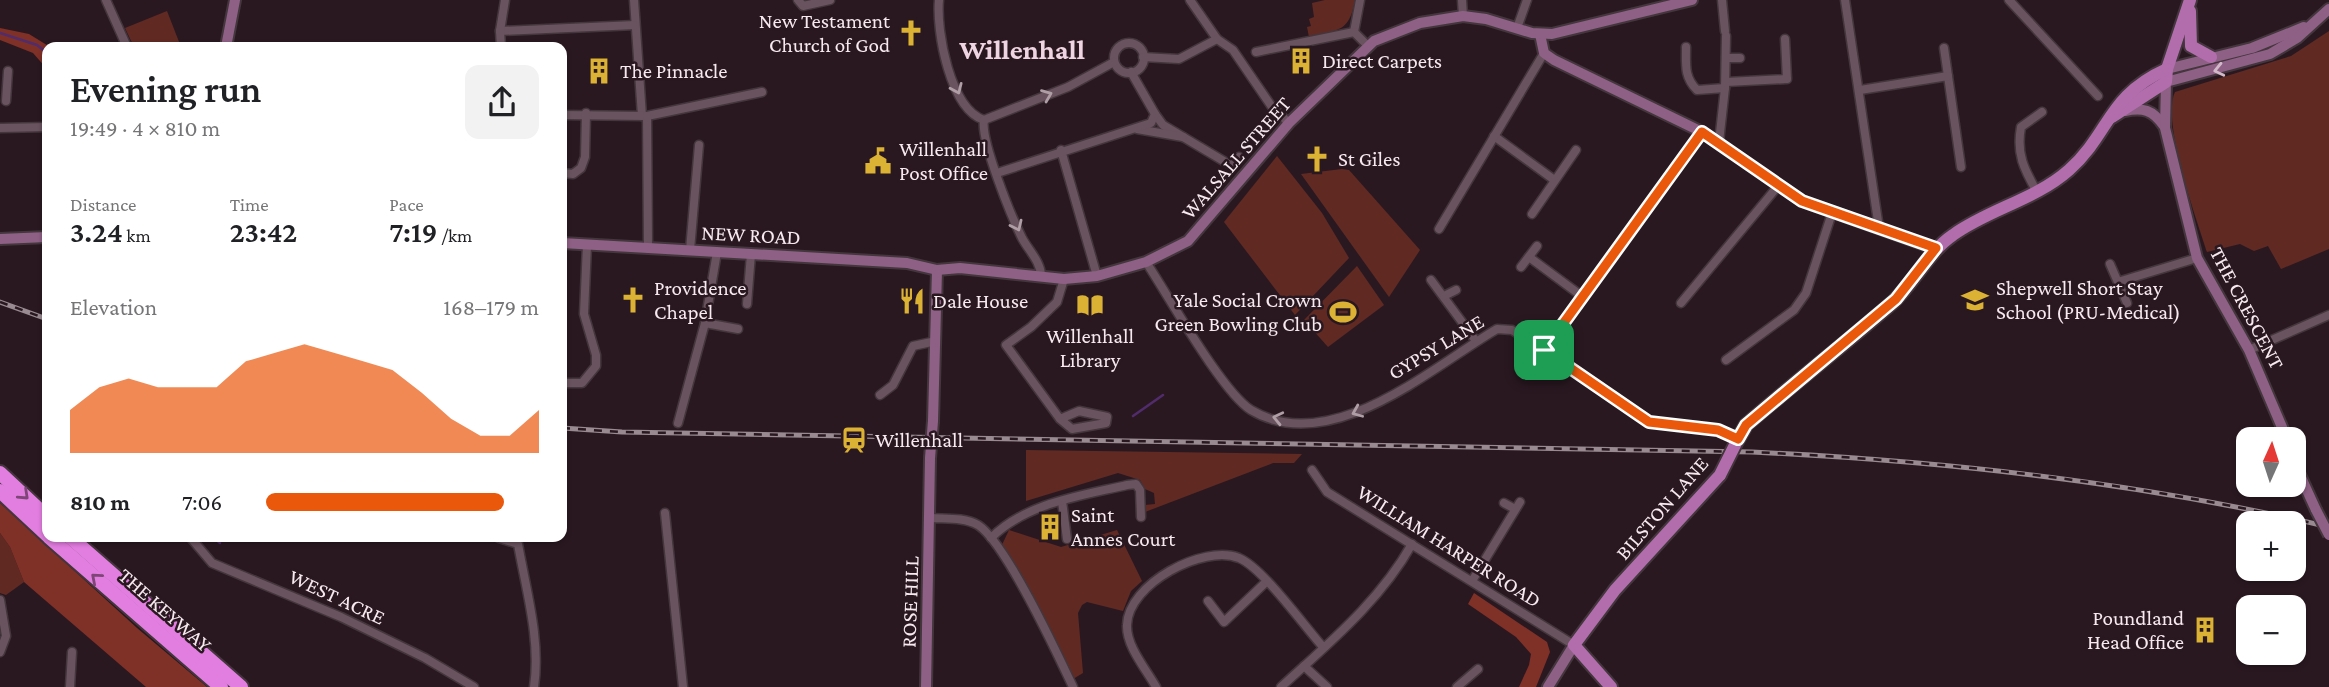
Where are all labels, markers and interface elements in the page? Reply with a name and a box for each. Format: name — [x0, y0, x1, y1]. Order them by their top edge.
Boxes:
place label: New Testament Church of God — [759, 9, 891, 57]
church icon: New Testament Church of God — [896, 18, 926, 48]
district label: Willenhall — [958, 34, 1085, 65]
building icon: Direct Carpets — [1286, 46, 1316, 76]
place label: Direct Carpets — [1322, 49, 1442, 73]
building icon: The Pinnacle — [584, 56, 614, 86]
place label: The Pinnacle — [620, 59, 728, 83]
one-way arrow — [2213, 61, 2225, 76]
button: share — [465, 65, 539, 139]
text: Evening run — [70, 68, 261, 110]
one-way arrow — [949, 82, 963, 94]
one-way arrow — [1040, 90, 1052, 104]
street label: WALSALL STREET — [1176, 91, 1296, 224]
text: 19:49 · 4 × 810 m — [70, 115, 220, 141]
place label: Willenhall Post Office — [899, 137, 988, 185]
church icon: St Giles — [1302, 144, 1332, 174]
public building icon: Willenhall Post Office — [863, 146, 893, 176]
place label: St Giles — [1338, 147, 1401, 171]
text: Distance — [70, 194, 136, 215]
text: Time — [230, 194, 269, 215]
text: Pace — [389, 194, 424, 215]
text: 3.24 — [70, 215, 123, 248]
text: 23:42 — [230, 215, 297, 248]
text: 7:19 — [389, 215, 438, 248]
one-way arrow — [1009, 219, 1023, 231]
street label: NEW ROAD — [701, 220, 801, 250]
text: km — [123, 225, 151, 246]
text: /km — [438, 225, 472, 246]
street label: THE CRESCENT — [2205, 243, 2290, 374]
place label: Providence Chapel — [654, 276, 747, 324]
place label: Shepwell Short Stay School (PRU-Medical) — [1996, 276, 2181, 324]
church icon: Providence Chapel — [618, 285, 648, 315]
school or university icon: Shepwell Short Stay School (PRU-Medical) — [1960, 285, 1990, 315]
restaurant icon: Dale House — [897, 286, 927, 316]
place label: Yale Social Crown Green Bowling Club — [1155, 288, 1322, 336]
place label: Dale House — [933, 289, 1028, 313]
library icon: Willenhall Library — [1075, 290, 1105, 320]
text: Elevation — [70, 294, 157, 320]
text: 168–179 m — [443, 294, 539, 320]
sports icon: Yale Social Crown Green Bowling Club — [1328, 297, 1358, 327]
street label: GYPSY LANE — [1384, 309, 1488, 385]
pin — [1514, 320, 1574, 380]
place label: Willenhall Library — [1046, 324, 1134, 372]
icon: arrive — [1525, 331, 1563, 369]
one-way arrow — [1352, 403, 1364, 417]
one-way arrow — [1272, 412, 1284, 426]
station icon: Willenhall — [839, 425, 869, 455]
north arrow — [2236, 427, 2306, 497]
map controls — [2236, 427, 2306, 665]
place label: Willenhall — [875, 428, 963, 452]
street label: BILSTON LANE — [1611, 452, 1713, 564]
street label: WILLIAM HARPER ROAD — [1353, 480, 1545, 612]
one-way arrow — [16, 486, 29, 499]
text: 810 m — [70, 489, 130, 515]
text: 7:06 — [182, 489, 222, 515]
place label: Saint Annes Court — [1071, 503, 1176, 551]
button: + — [2236, 511, 2306, 581]
building icon: Saint Annes Court — [1035, 512, 1065, 542]
street label: ROSE HILL — [896, 555, 924, 648]
street label: THE KEYWAY — [114, 563, 217, 657]
street label: WEST ACRE — [285, 564, 389, 630]
one-way arrow — [91, 574, 104, 586]
button: − — [2236, 595, 2306, 665]
place label: Poundland Head Office — [2087, 606, 2184, 654]
building icon: Poundland Head Office — [2190, 615, 2220, 645]

